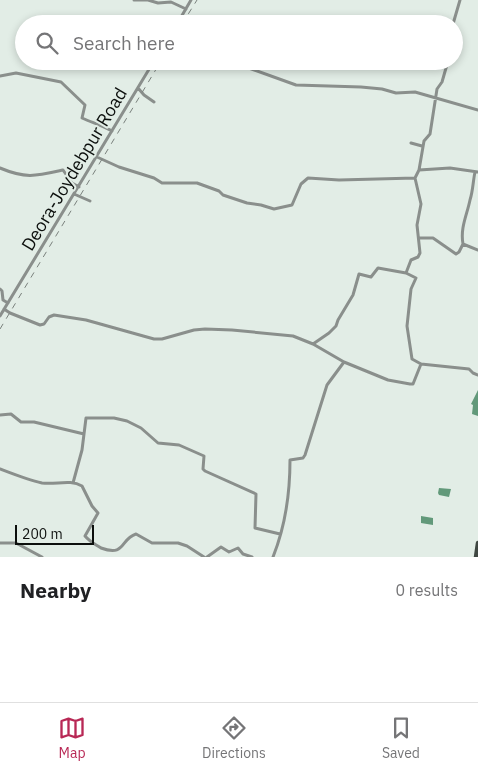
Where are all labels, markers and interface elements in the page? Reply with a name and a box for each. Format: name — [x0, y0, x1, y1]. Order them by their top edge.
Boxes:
search box — [15, 15, 463, 70]
icon: search — [33, 29, 61, 57]
text: Search here — [73, 31, 175, 55]
street label: Deora-Joydebpur Road — [16, 83, 132, 255]
scale bar — [15, 522, 94, 545]
text: 200 m — [22, 525, 63, 543]
text: Nearby — [20, 576, 91, 604]
text: 0 results — [395, 580, 458, 600]
tab: Map — [58, 714, 86, 762]
tab: Directions — [202, 714, 266, 762]
tab: Saved — [382, 714, 420, 762]

